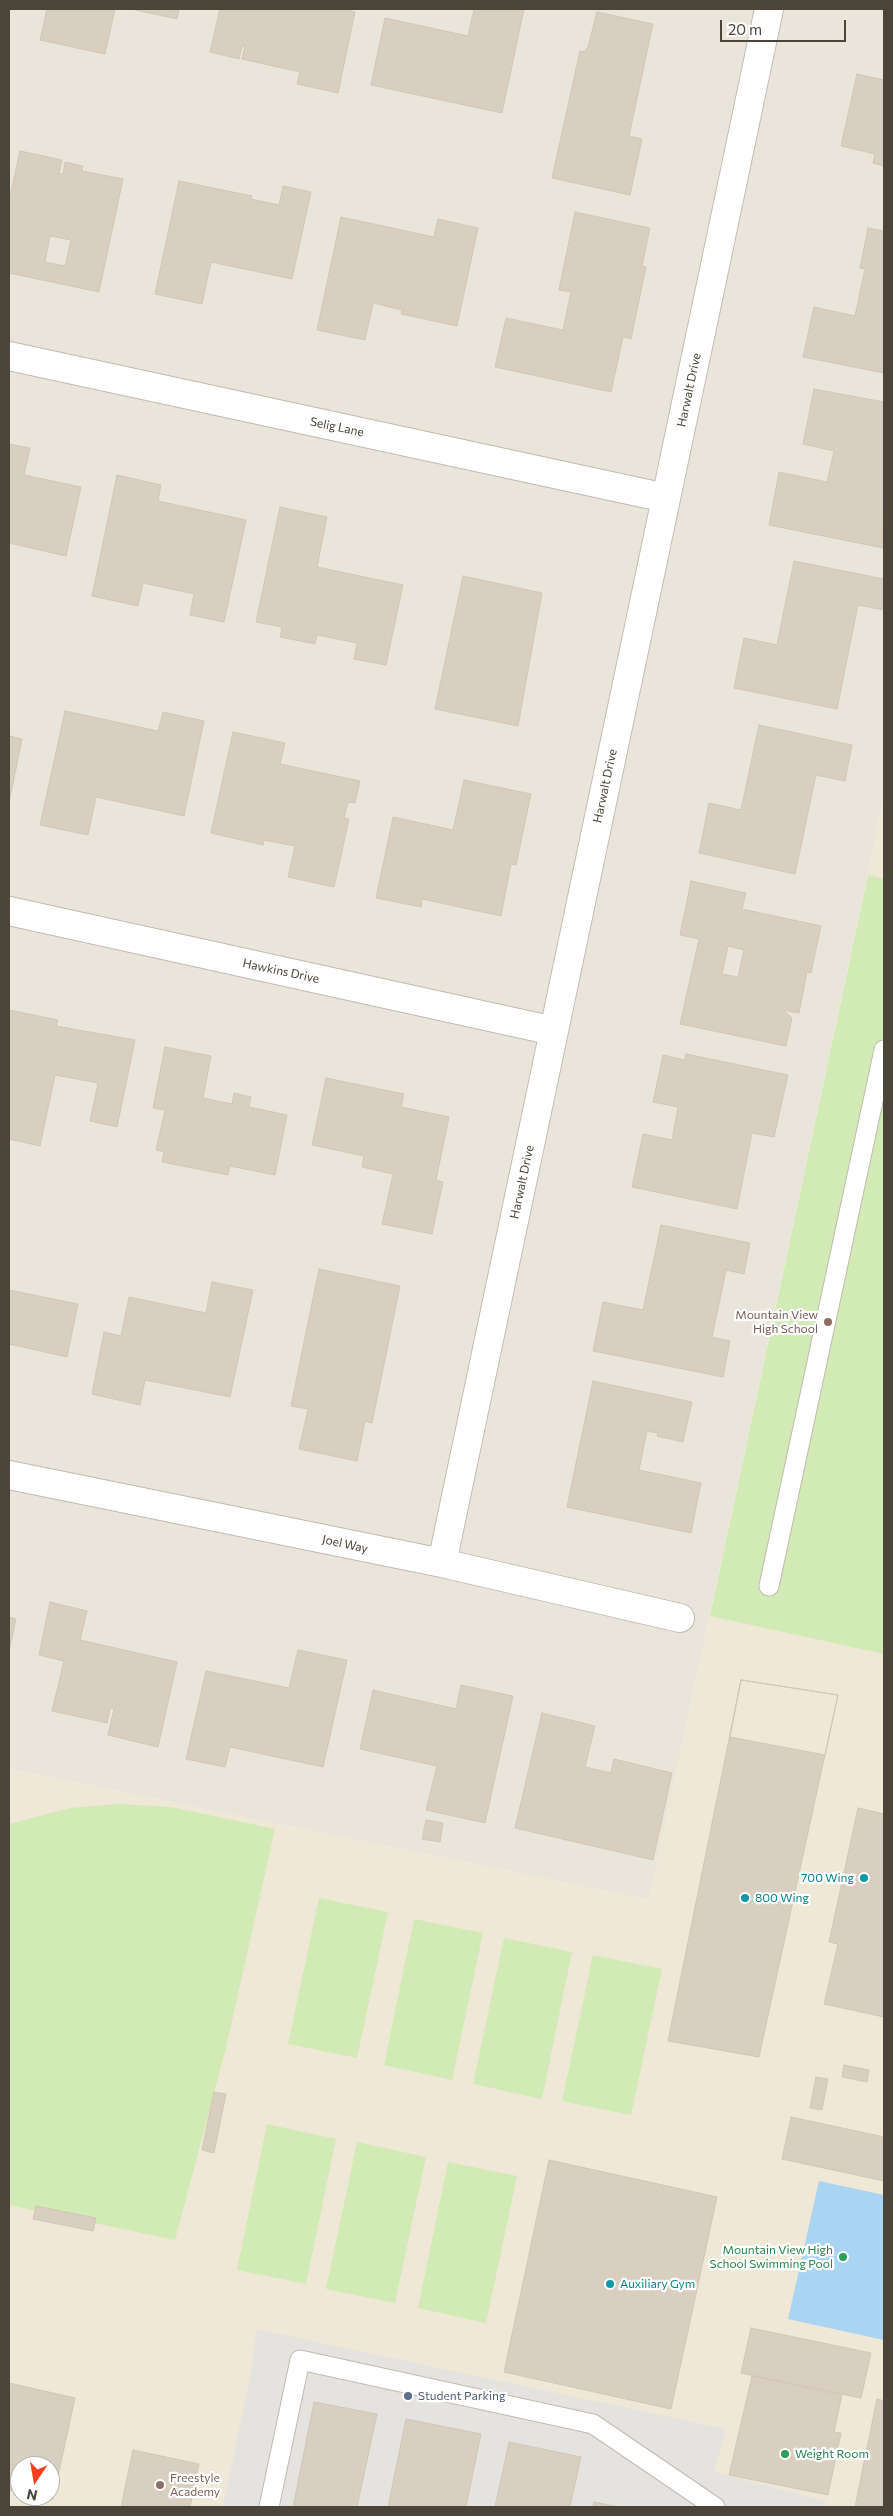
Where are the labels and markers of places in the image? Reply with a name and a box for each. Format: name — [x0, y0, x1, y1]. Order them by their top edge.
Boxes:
place label: Mountain View High School — [735, 1308, 818, 1336]
marker: Mountain View High School — [822, 1316, 834, 1328]
place label: 700 Wing — [801, 1871, 854, 1885]
marker: 700 Wing — [858, 1872, 870, 1884]
place label: 800 Wing — [755, 1891, 809, 1905]
marker: 800 Wing — [739, 1892, 751, 1904]
place label: Mountain View High School Swimming Pool — [710, 2243, 833, 2271]
marker: Mountain View High School Swimming Pool — [837, 2251, 849, 2263]
place label: Auxiliary Gym — [620, 2277, 695, 2291]
marker: Auxiliary Gym — [604, 2278, 616, 2290]
place label: Student Parking — [418, 2389, 505, 2403]
marker: Student Parking — [402, 2390, 414, 2402]
place label: Weight Room — [795, 2447, 869, 2461]
marker: Weight Room — [779, 2448, 791, 2460]
place label: Freestyle Academy — [170, 2471, 220, 2499]
marker: Freestyle Academy — [154, 2479, 166, 2491]

